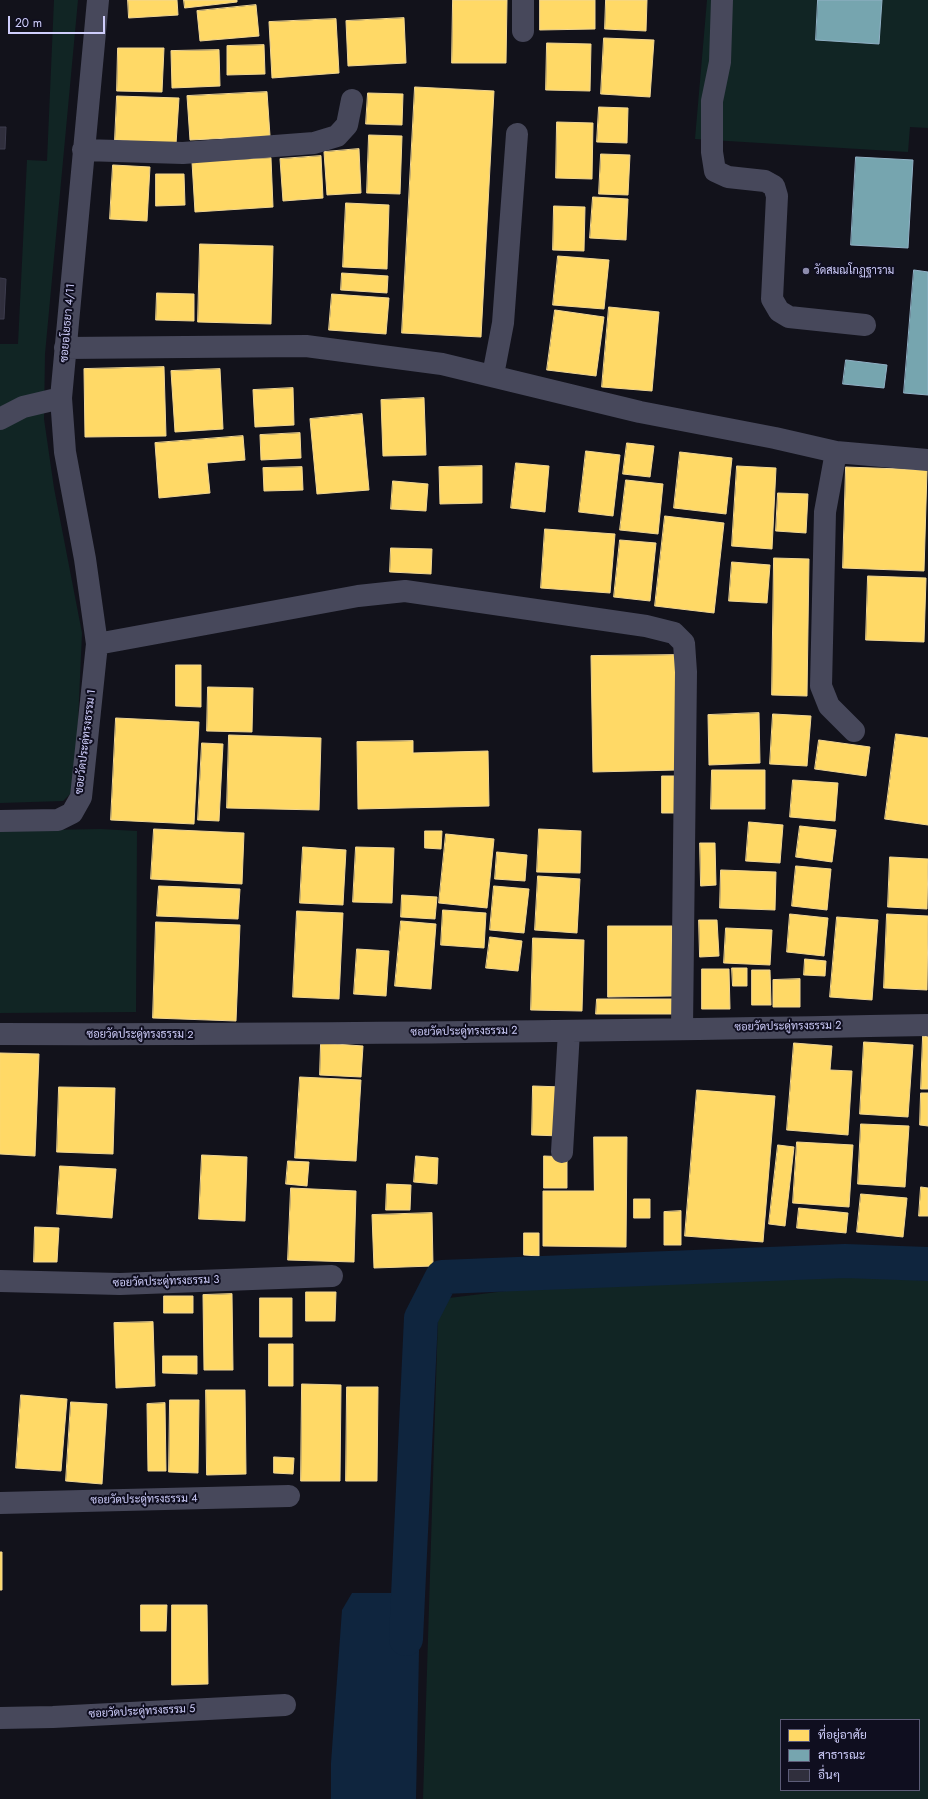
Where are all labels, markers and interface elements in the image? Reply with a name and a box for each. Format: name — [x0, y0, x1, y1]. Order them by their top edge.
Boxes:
scale bar — [10, 8, 107, 34]
text: 20 m — [15, 14, 42, 32]
place label: วัดสมณโกฏฐาราม — [814, 264, 894, 278]
marker: วัดสมณโกฏฐาราม — [801, 266, 811, 276]
street label: ซอยอโยธยา 4/11 — [58, 283, 78, 363]
street label: ซอยวัดประดู่ทรงธรรม 1 — [73, 689, 99, 795]
street label: ซอยวัดประดู่ทรงธรรม 2 — [734, 1019, 842, 1035]
street label: ซอยวัดประดู่ทรงธรรม 2 — [410, 1024, 518, 1040]
street label: ซอยวัดประดู่ทรงธรรม 2 — [86, 1028, 194, 1042]
street label: ซอยวัดประดู่ทรงธรรม 3 — [112, 1274, 220, 1290]
street label: ซอยวัดประดู่ทรงธรรม 4 — [90, 1492, 198, 1508]
street label: ซอยวัดประดู่ทรงธรรม 5 — [88, 1703, 196, 1721]
legend — [780, 1719, 920, 1791]
text: ที่อยู่อาศัย — [818, 1726, 867, 1744]
text: สาธารณะ — [818, 1746, 865, 1764]
text: อื่นๆ — [818, 1766, 840, 1784]

